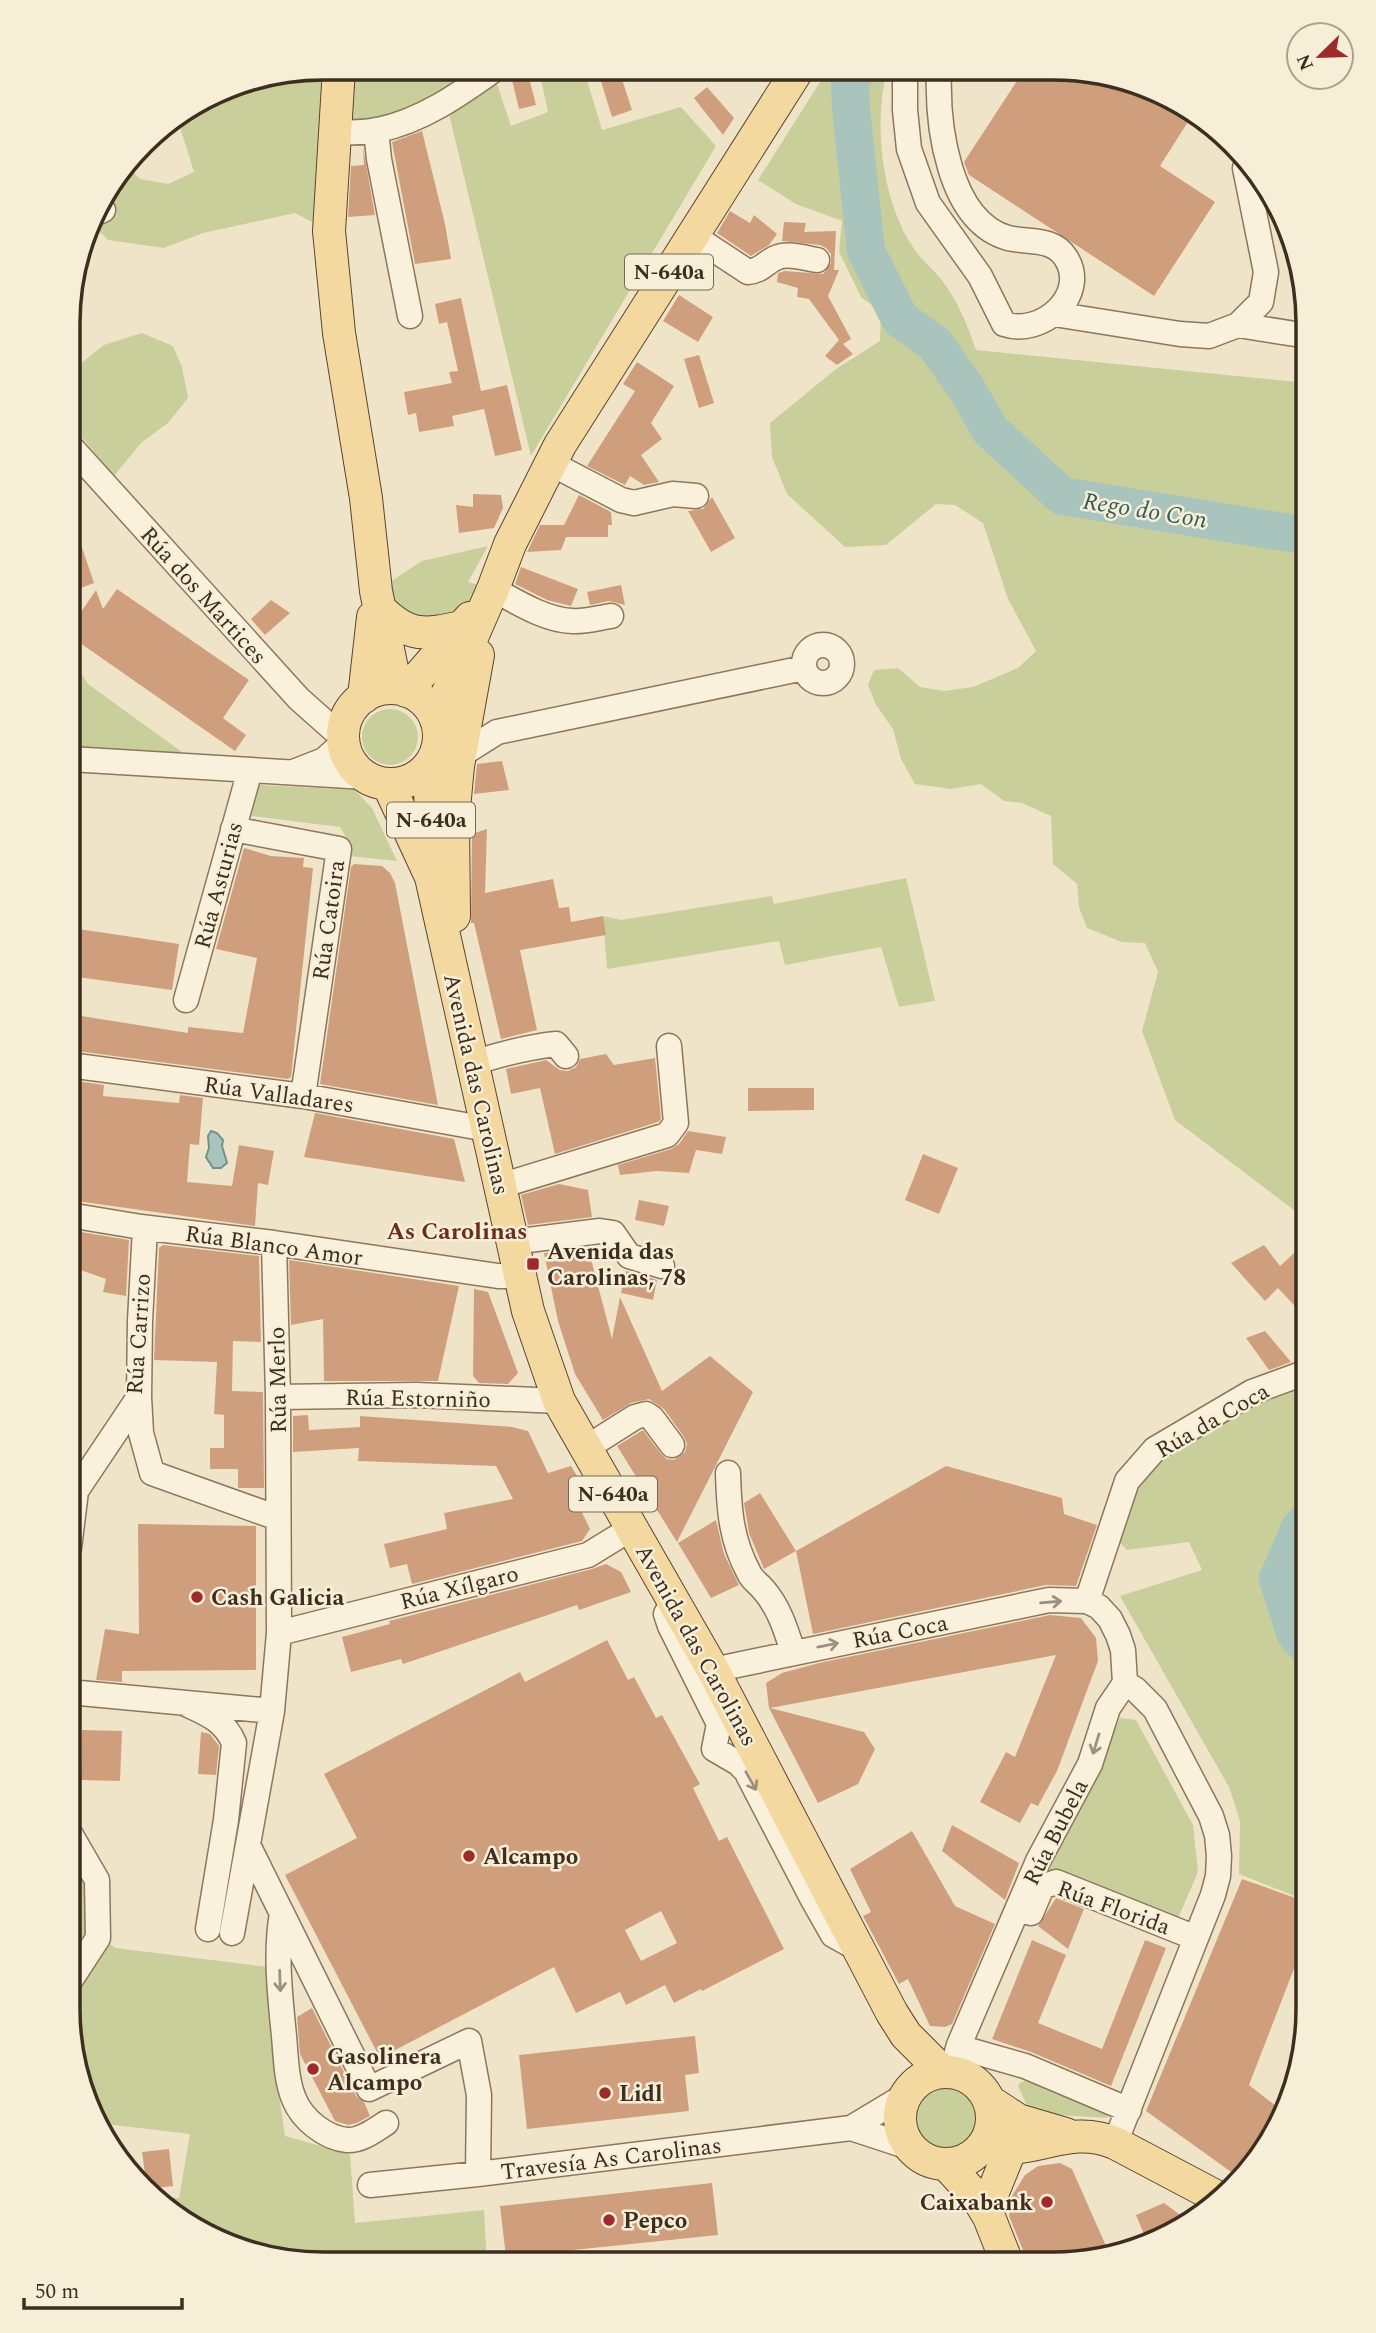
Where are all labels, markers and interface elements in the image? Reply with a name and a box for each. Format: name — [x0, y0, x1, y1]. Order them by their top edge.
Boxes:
north arrow — [1285, 21, 1355, 91]
text: N — [1289, 49, 1322, 75]
road number: N-640a — [625, 254, 713, 290]
water label: Rego do Con — [1080, 483, 1210, 539]
street label: Rúa dos Martices — [131, 519, 275, 673]
road number: N-640a — [387, 802, 475, 838]
street label: Rúa Asturias — [186, 818, 253, 953]
street label: Rúa Catoira — [304, 858, 355, 983]
street label: Avenida das Carolinas — [433, 970, 518, 1199]
street label: Rúa Valladares — [201, 1068, 356, 1123]
district label: As Carolinas — [386, 1214, 528, 1250]
street label: Rúa Blanco Amor — [183, 1217, 365, 1276]
place label: Avenida das Carolinas, 78 — [547, 1235, 686, 1296]
marker: Avenida das Carolinas, 78 — [525, 1256, 541, 1272]
street label: Rúa Carrizo — [118, 1272, 161, 1396]
street label: Rúa Merlo — [260, 1326, 297, 1434]
street label: Rúa da Coca — [1149, 1375, 1276, 1468]
street label: Rúa Estorniño — [345, 1381, 491, 1418]
road number: N-640a — [569, 1476, 657, 1512]
street label: Avenida das Carolinas — [625, 1538, 766, 1753]
street label: Rúa Xílgaro — [396, 1557, 522, 1620]
place label: Cash Galicia — [211, 1581, 344, 1616]
marker: Cash Galicia — [189, 1589, 205, 1605]
one-way arrow — [1039, 1595, 1062, 1608]
street label: Rúa Coca — [850, 1606, 951, 1659]
one-way arrow — [816, 1638, 839, 1652]
one-way arrow — [1089, 1733, 1102, 1755]
one-way arrow — [744, 1770, 758, 1790]
street label: Rúa Bubela — [1015, 1773, 1098, 1892]
place label: Alcampo — [483, 1840, 578, 1875]
marker: Alcampo — [461, 1848, 477, 1864]
street label: Rúa Florida — [1052, 1872, 1175, 1945]
one-way arrow — [273, 1969, 286, 1992]
place label: Gasolinera Alcampo — [327, 2040, 442, 2101]
marker: Gasolinera Alcampo — [305, 2061, 321, 2077]
place label: Lidl — [619, 2077, 663, 2112]
marker: Lidl — [597, 2085, 613, 2101]
street label: Travesía As Carolinas — [499, 2129, 724, 2190]
place label: Caixabank — [920, 2186, 1033, 2221]
marker: Caixabank — [1039, 2194, 1055, 2210]
place label: Pepco — [623, 2204, 687, 2239]
marker: Pepco — [601, 2212, 617, 2228]
scale bar — [24, 2266, 182, 2310]
text: 50 m — [35, 2276, 79, 2308]

